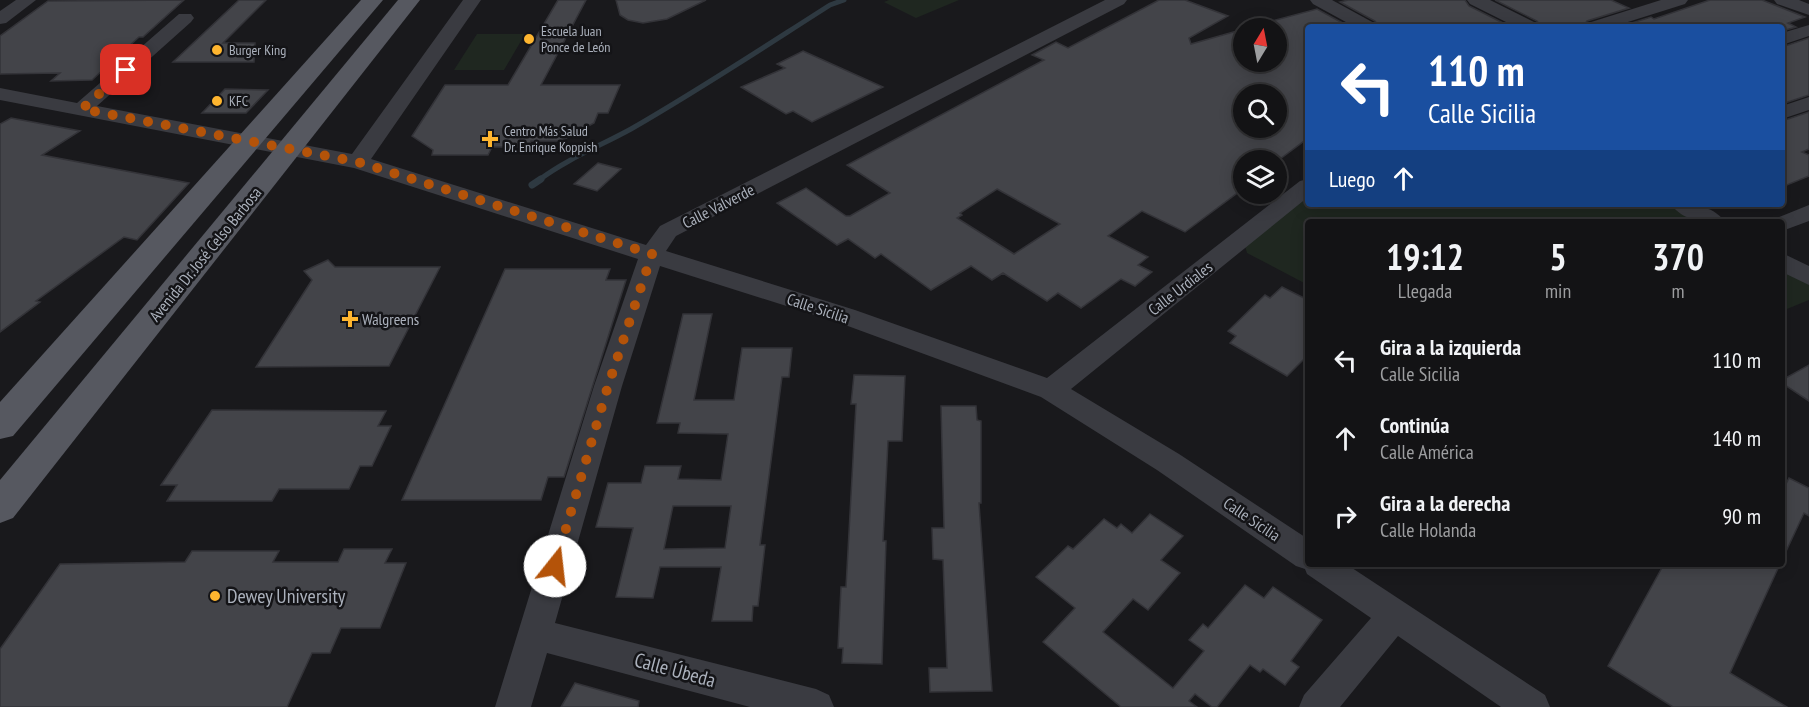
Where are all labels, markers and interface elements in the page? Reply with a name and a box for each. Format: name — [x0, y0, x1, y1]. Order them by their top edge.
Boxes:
north arrow — [1233, 18, 1287, 72]
map controls — [1233, 18, 1287, 204]
place label: Escuela Juan Ponce de León — [541, 22, 610, 56]
marker: Escuela Juan Ponce de León — [522, 32, 536, 46]
place label: Burger King — [229, 41, 286, 59]
marker: Burger King — [210, 43, 224, 57]
text: 110 m — [1428, 43, 1525, 98]
pin — [100, 44, 151, 95]
icon: left — [1329, 48, 1407, 126]
icon: arrive — [109, 53, 142, 86]
button: search — [1233, 84, 1287, 138]
place label: KFC — [229, 92, 249, 110]
marker: KFC — [210, 94, 224, 108]
text: Calle Sicilia — [1428, 96, 1536, 130]
place label: Centro Más Salud Dr. Enrique Koppish — [504, 122, 597, 156]
marker: Centro Más Salud Dr. Enrique Koppish — [481, 130, 499, 148]
button: layers — [1233, 150, 1287, 204]
icon: ahead — [1387, 162, 1420, 195]
text: Luego — [1329, 165, 1375, 193]
street label: Calle Valverde — [679, 179, 757, 233]
street label: Avenida Dr. José Celso Barbosa — [145, 183, 265, 325]
text: 19:12 — [1386, 233, 1464, 280]
text: 5 — [1549, 233, 1567, 280]
text: 370 — [1652, 233, 1704, 280]
street label: Calle Urdiales — [1144, 257, 1216, 319]
text: Llegada — [1398, 278, 1452, 304]
text: min — [1545, 278, 1571, 304]
text: m — [1672, 278, 1685, 304]
street label: Calle Sicilia — [784, 289, 852, 327]
place label: Walgreens — [362, 309, 419, 329]
marker: Walgreens — [343, 312, 357, 326]
text: Gira a la izquierda — [1380, 333, 1521, 361]
icon: left — [1329, 344, 1362, 377]
text: 110 m — [1712, 346, 1761, 374]
text: Calle Sicilia — [1380, 361, 1460, 387]
text: Continúa — [1380, 411, 1449, 439]
icon: ahead — [1329, 422, 1362, 455]
text: 140 m — [1712, 424, 1761, 452]
text: Calle América — [1380, 439, 1474, 465]
text: Gira a la derecha — [1380, 489, 1510, 517]
street label: Calle Sicilia — [1220, 493, 1284, 545]
icon: right — [1329, 500, 1362, 533]
text: 90 m — [1722, 502, 1761, 530]
text: Calle Holanda — [1380, 517, 1476, 543]
position arrow — [523, 534, 587, 598]
place label: Dewey University — [227, 583, 346, 609]
marker: Dewey University — [208, 589, 222, 603]
street label: Calle Úbeda — [632, 647, 718, 693]

